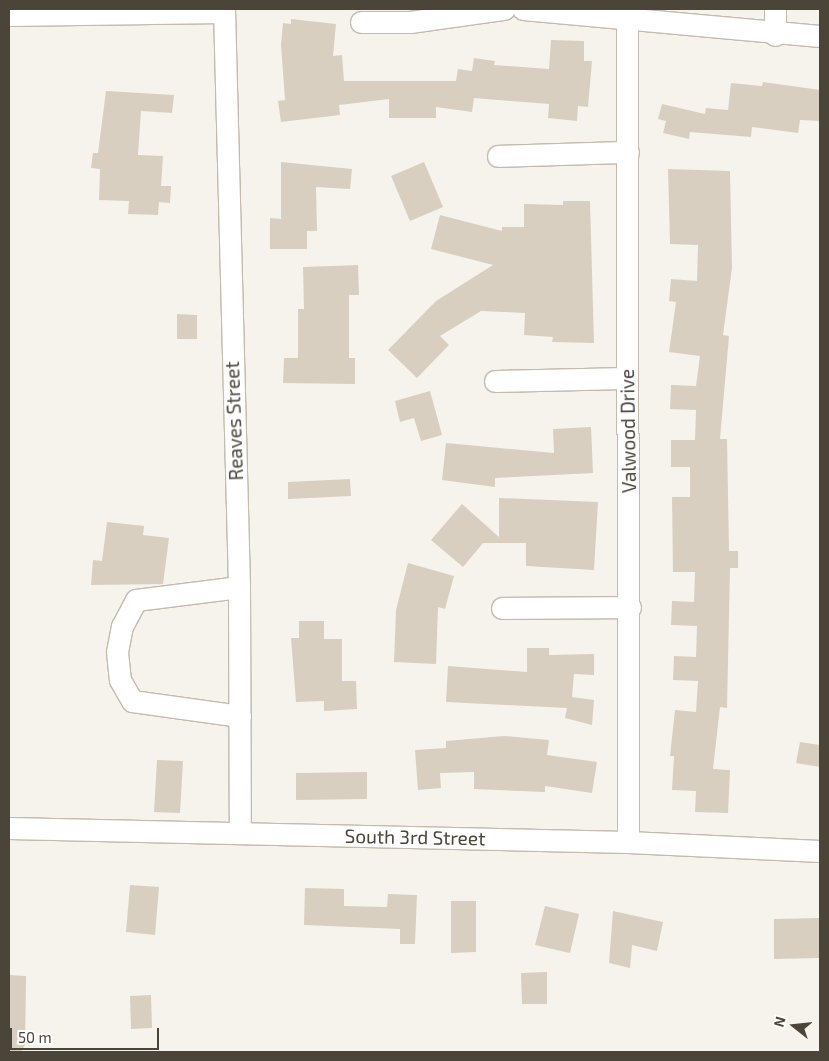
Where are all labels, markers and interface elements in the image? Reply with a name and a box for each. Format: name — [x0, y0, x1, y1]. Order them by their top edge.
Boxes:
street label: Reaves Street — [221, 361, 247, 481]
street label: Valwood Drive — [616, 369, 640, 493]
street label: South 3rd Street — [344, 824, 486, 850]
north arrow — [769, 1001, 819, 1051]
text: N — [770, 1015, 789, 1029]
scale bar — [12, 1018, 161, 1050]
text: 50 m — [18, 1028, 52, 1046]

